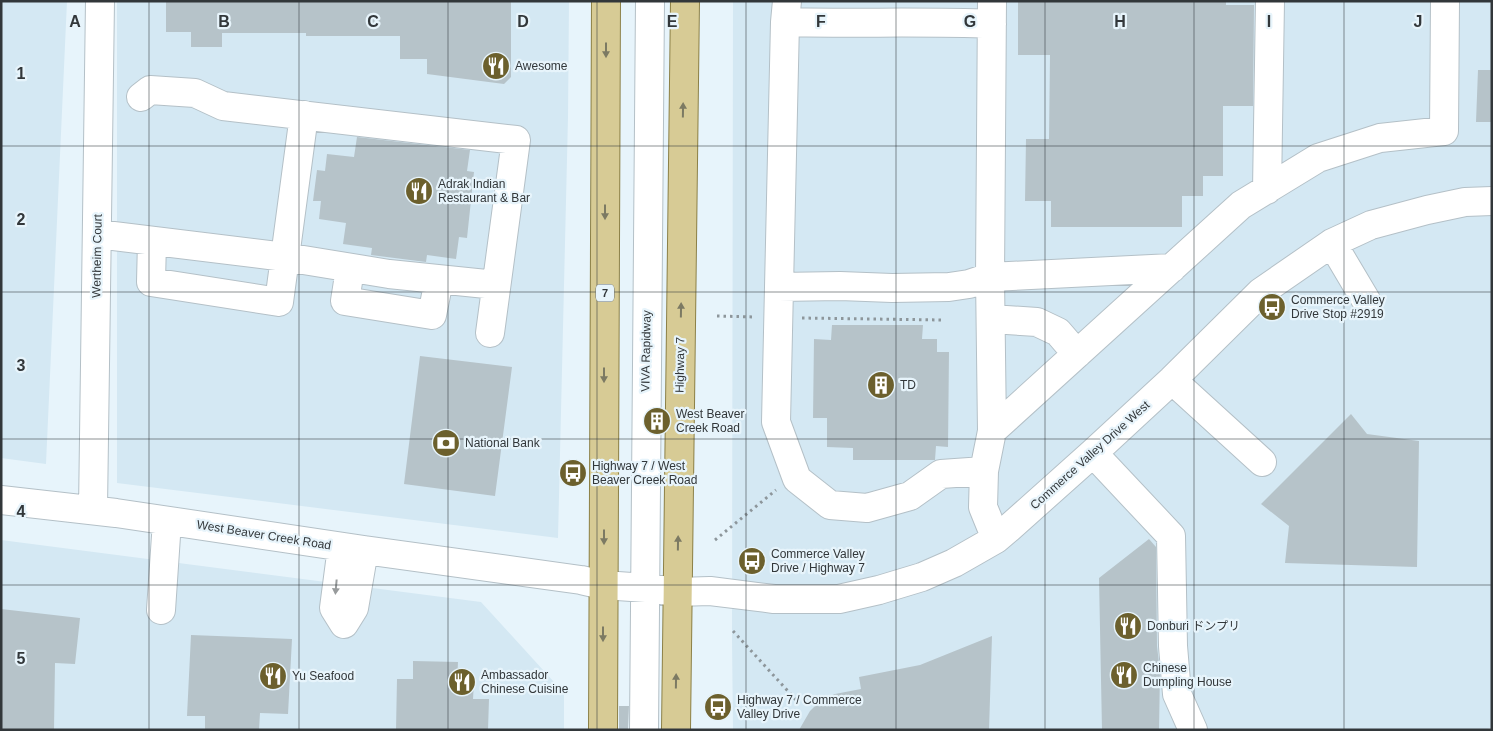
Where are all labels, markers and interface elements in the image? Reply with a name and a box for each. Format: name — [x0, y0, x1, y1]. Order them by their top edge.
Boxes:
text: A — [69, 13, 81, 30]
text: B — [218, 13, 230, 30]
text: C — [367, 13, 379, 30]
text: D — [517, 13, 529, 30]
text: E — [667, 13, 678, 30]
text: F — [816, 13, 826, 30]
text: G — [964, 13, 976, 30]
text: H — [1114, 13, 1126, 30]
text: I — [1267, 13, 1271, 30]
text: J — [1414, 13, 1422, 30]
one-way arrow — [602, 42, 610, 58]
restaurant icon: Awesome — [481, 51, 511, 81]
place label: Awesome — [515, 59, 568, 73]
text: 1 — [17, 65, 26, 82]
one-way arrow — [680, 102, 688, 118]
restaurant icon: Adrak Indian Restaurant & Bar — [404, 176, 434, 206]
place label: Adrak Indian Restaurant & Bar — [438, 177, 530, 205]
one-way arrow — [601, 205, 609, 221]
text: 2 — [17, 211, 26, 228]
street label: Wertheim Court — [89, 213, 105, 298]
road number: 7 — [596, 284, 614, 302]
bus stop icon: Commerce Valley Drive Stop #2919 — [1257, 292, 1287, 322]
place label: Commerce Valley Drive Stop #2919 — [1291, 293, 1385, 321]
one-way arrow — [677, 302, 685, 318]
street label: VIVA Rapidway — [638, 310, 654, 392]
street label: Highway 7 — [673, 337, 687, 393]
text: 3 — [17, 357, 26, 374]
one-way arrow — [600, 367, 608, 383]
building icon: TD — [866, 370, 896, 400]
place label: TD — [900, 378, 916, 392]
street label: Commerce Valley Drive West — [1028, 397, 1153, 512]
building icon: West Beaver Creek Road — [642, 406, 672, 436]
place label: West Beaver Creek Road — [676, 407, 744, 435]
bank icon: National Bank — [431, 428, 461, 458]
place label: National Bank — [465, 436, 541, 450]
bus stop icon: Highway 7 / West Beaver Creek Road — [558, 458, 588, 488]
place label: Highway 7 / West Beaver Creek Road — [592, 459, 697, 487]
text: 4 — [17, 503, 26, 520]
street label: West Beaver Creek Road — [196, 517, 332, 553]
one-way arrow — [599, 530, 607, 546]
one-way arrow — [674, 535, 682, 551]
bus stop icon: Commerce Valley Drive / Highway 7 — [737, 546, 767, 576]
place label: Commerce Valley Drive / Highway 7 — [771, 547, 865, 575]
one-way arrow — [332, 579, 340, 595]
restaurant icon: Donburi ドンプリ — [1113, 611, 1143, 641]
place label: Donburi ドンプリ — [1147, 619, 1240, 633]
one-way arrow — [599, 626, 607, 642]
text: 5 — [17, 650, 26, 667]
restaurant icon: Chinese Dumpling House — [1109, 660, 1139, 690]
restaurant icon: Yu Seafood — [258, 661, 288, 691]
place label: Chinese Dumpling House — [1143, 661, 1232, 689]
restaurant icon: Ambassador Chinese Cuisine — [447, 667, 477, 697]
place label: Ambassador Chinese Cuisine — [481, 668, 569, 696]
place label: Yu Seafood — [292, 669, 354, 683]
one-way arrow — [672, 673, 680, 689]
bus stop icon: Highway 7 / Commerce Valley Drive — [703, 692, 733, 722]
place label: Highway 7 / Commerce Valley Drive — [737, 693, 862, 721]

